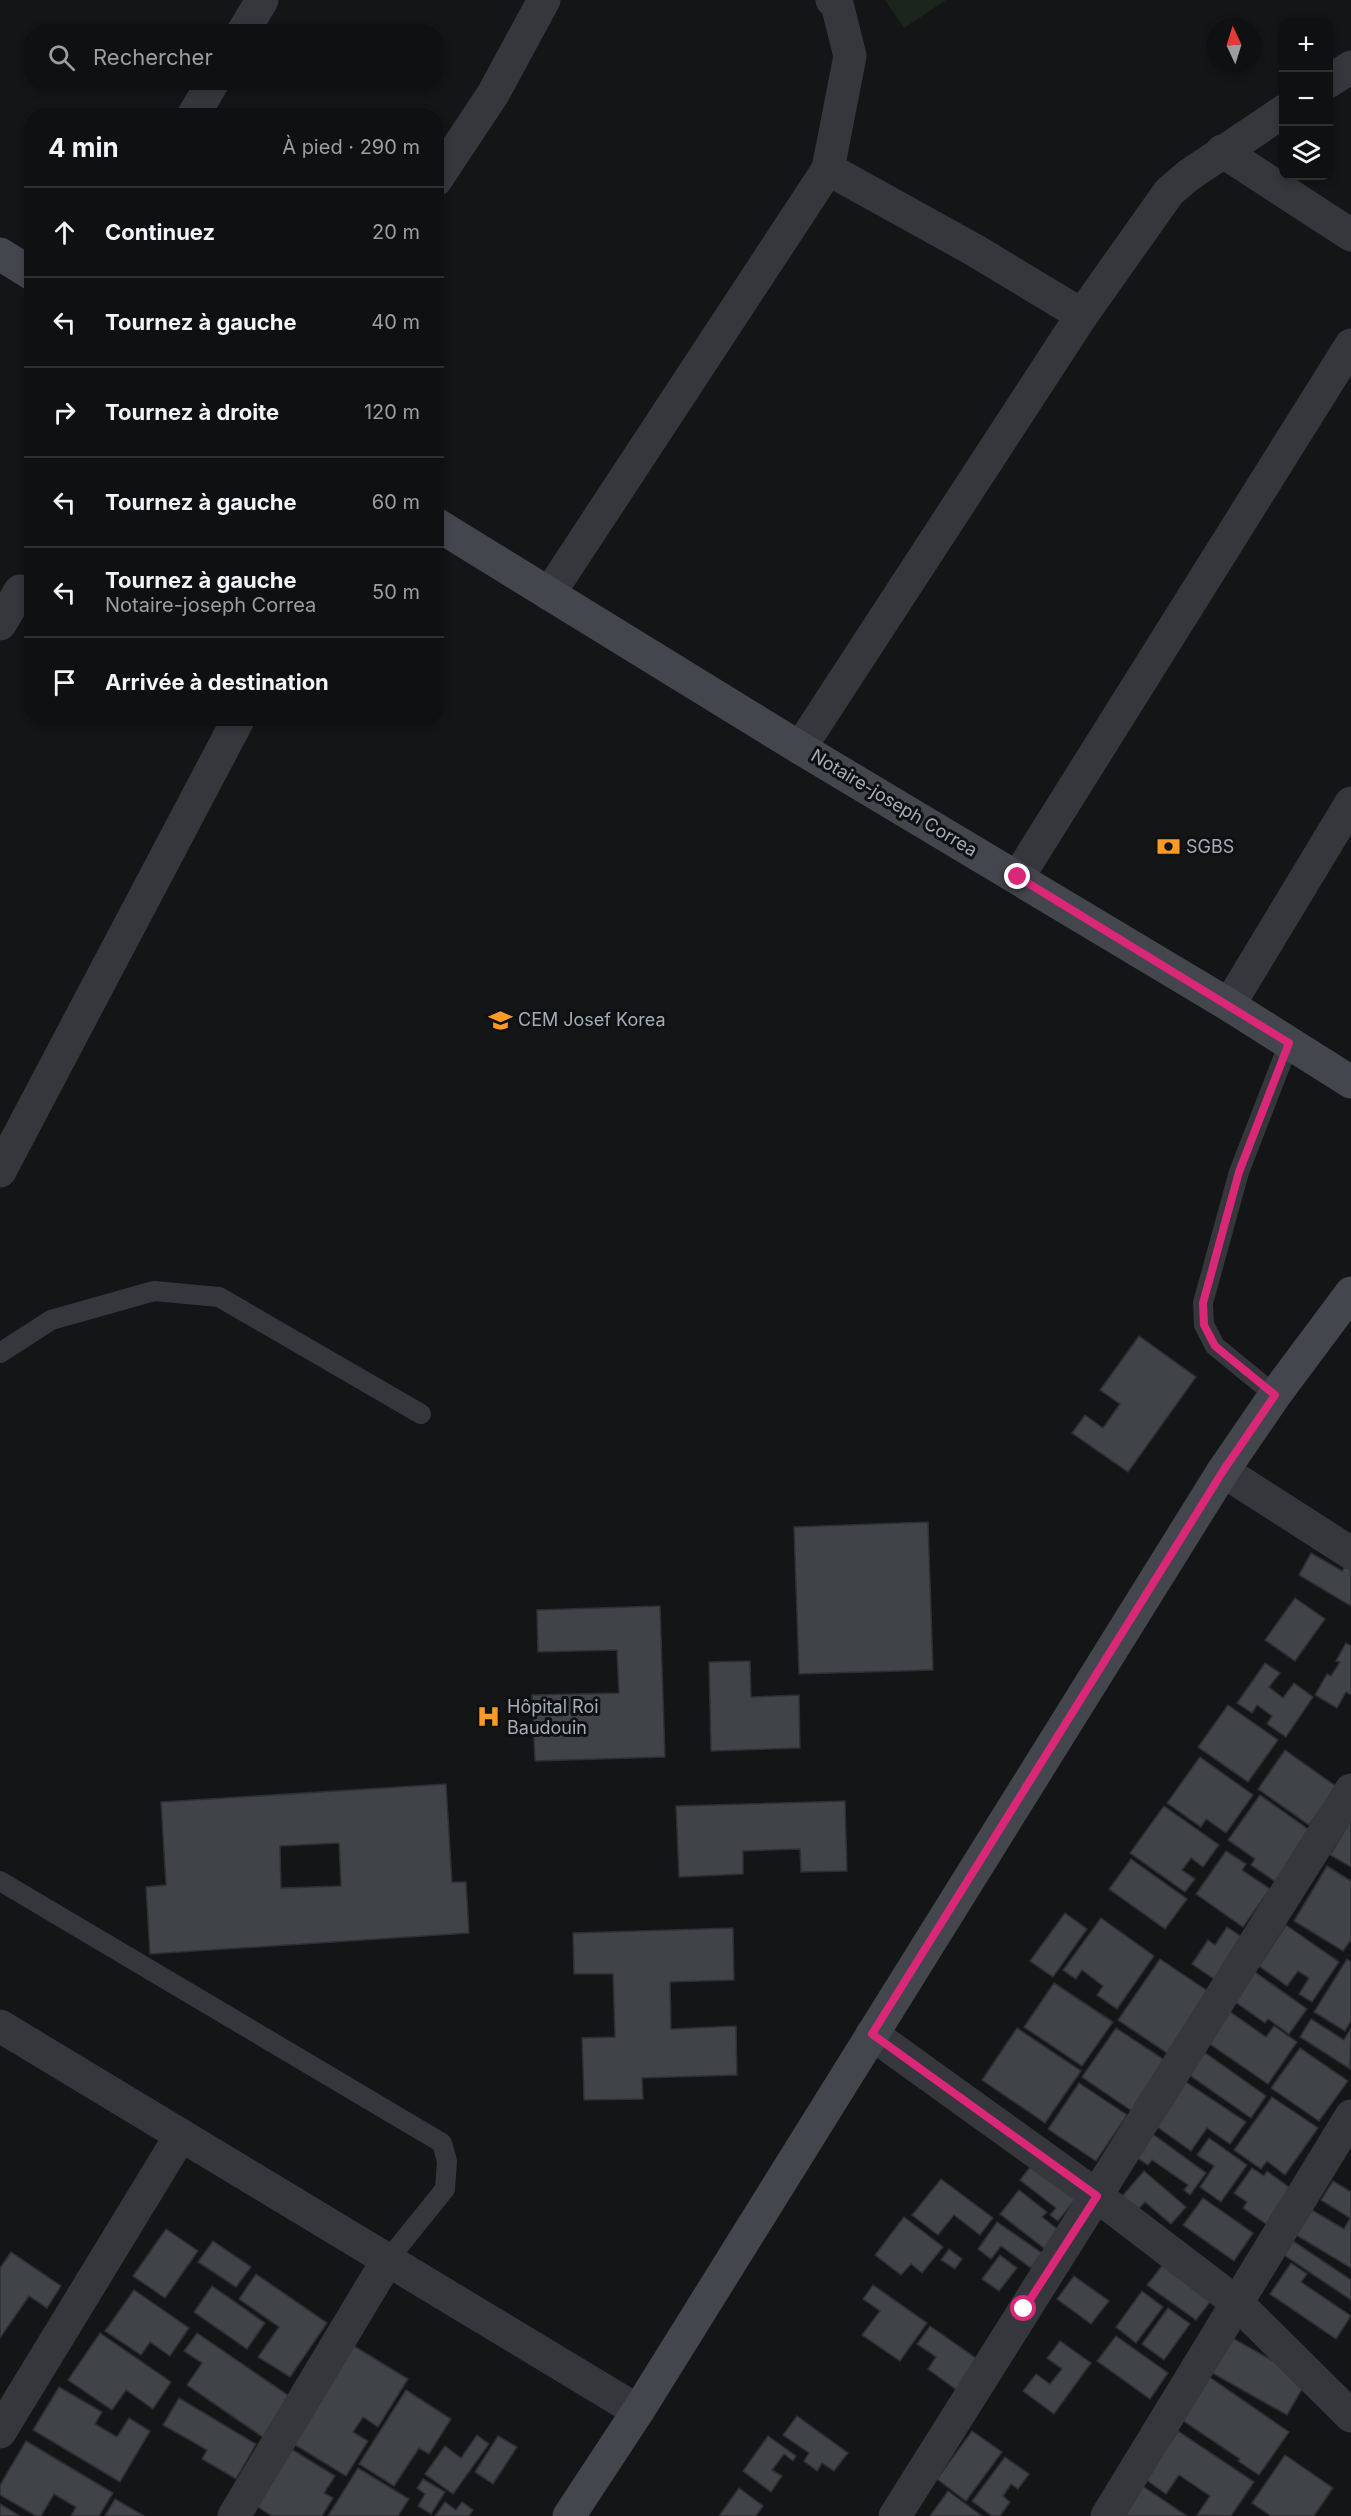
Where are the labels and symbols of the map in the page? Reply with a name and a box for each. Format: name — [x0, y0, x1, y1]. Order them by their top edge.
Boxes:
north arrow — [1207, 18, 1261, 72]
street label: Notaire-joseph Correa — [807, 745, 981, 861]
bank icon: SGBS — [1155, 834, 1181, 860]
place label: SGBS — [1186, 836, 1234, 857]
route end — [1004, 863, 1030, 889]
school or university icon: CEM Josef Korea — [487, 1007, 513, 1033]
place label: CEM Josef Korea — [518, 1009, 666, 1030]
place label: Hôpital Roi Baudouin — [507, 1696, 599, 1738]
hospital icon: Hôpital Roi Baudouin — [476, 1704, 502, 1730]
route start — [1010, 2295, 1036, 2321]

